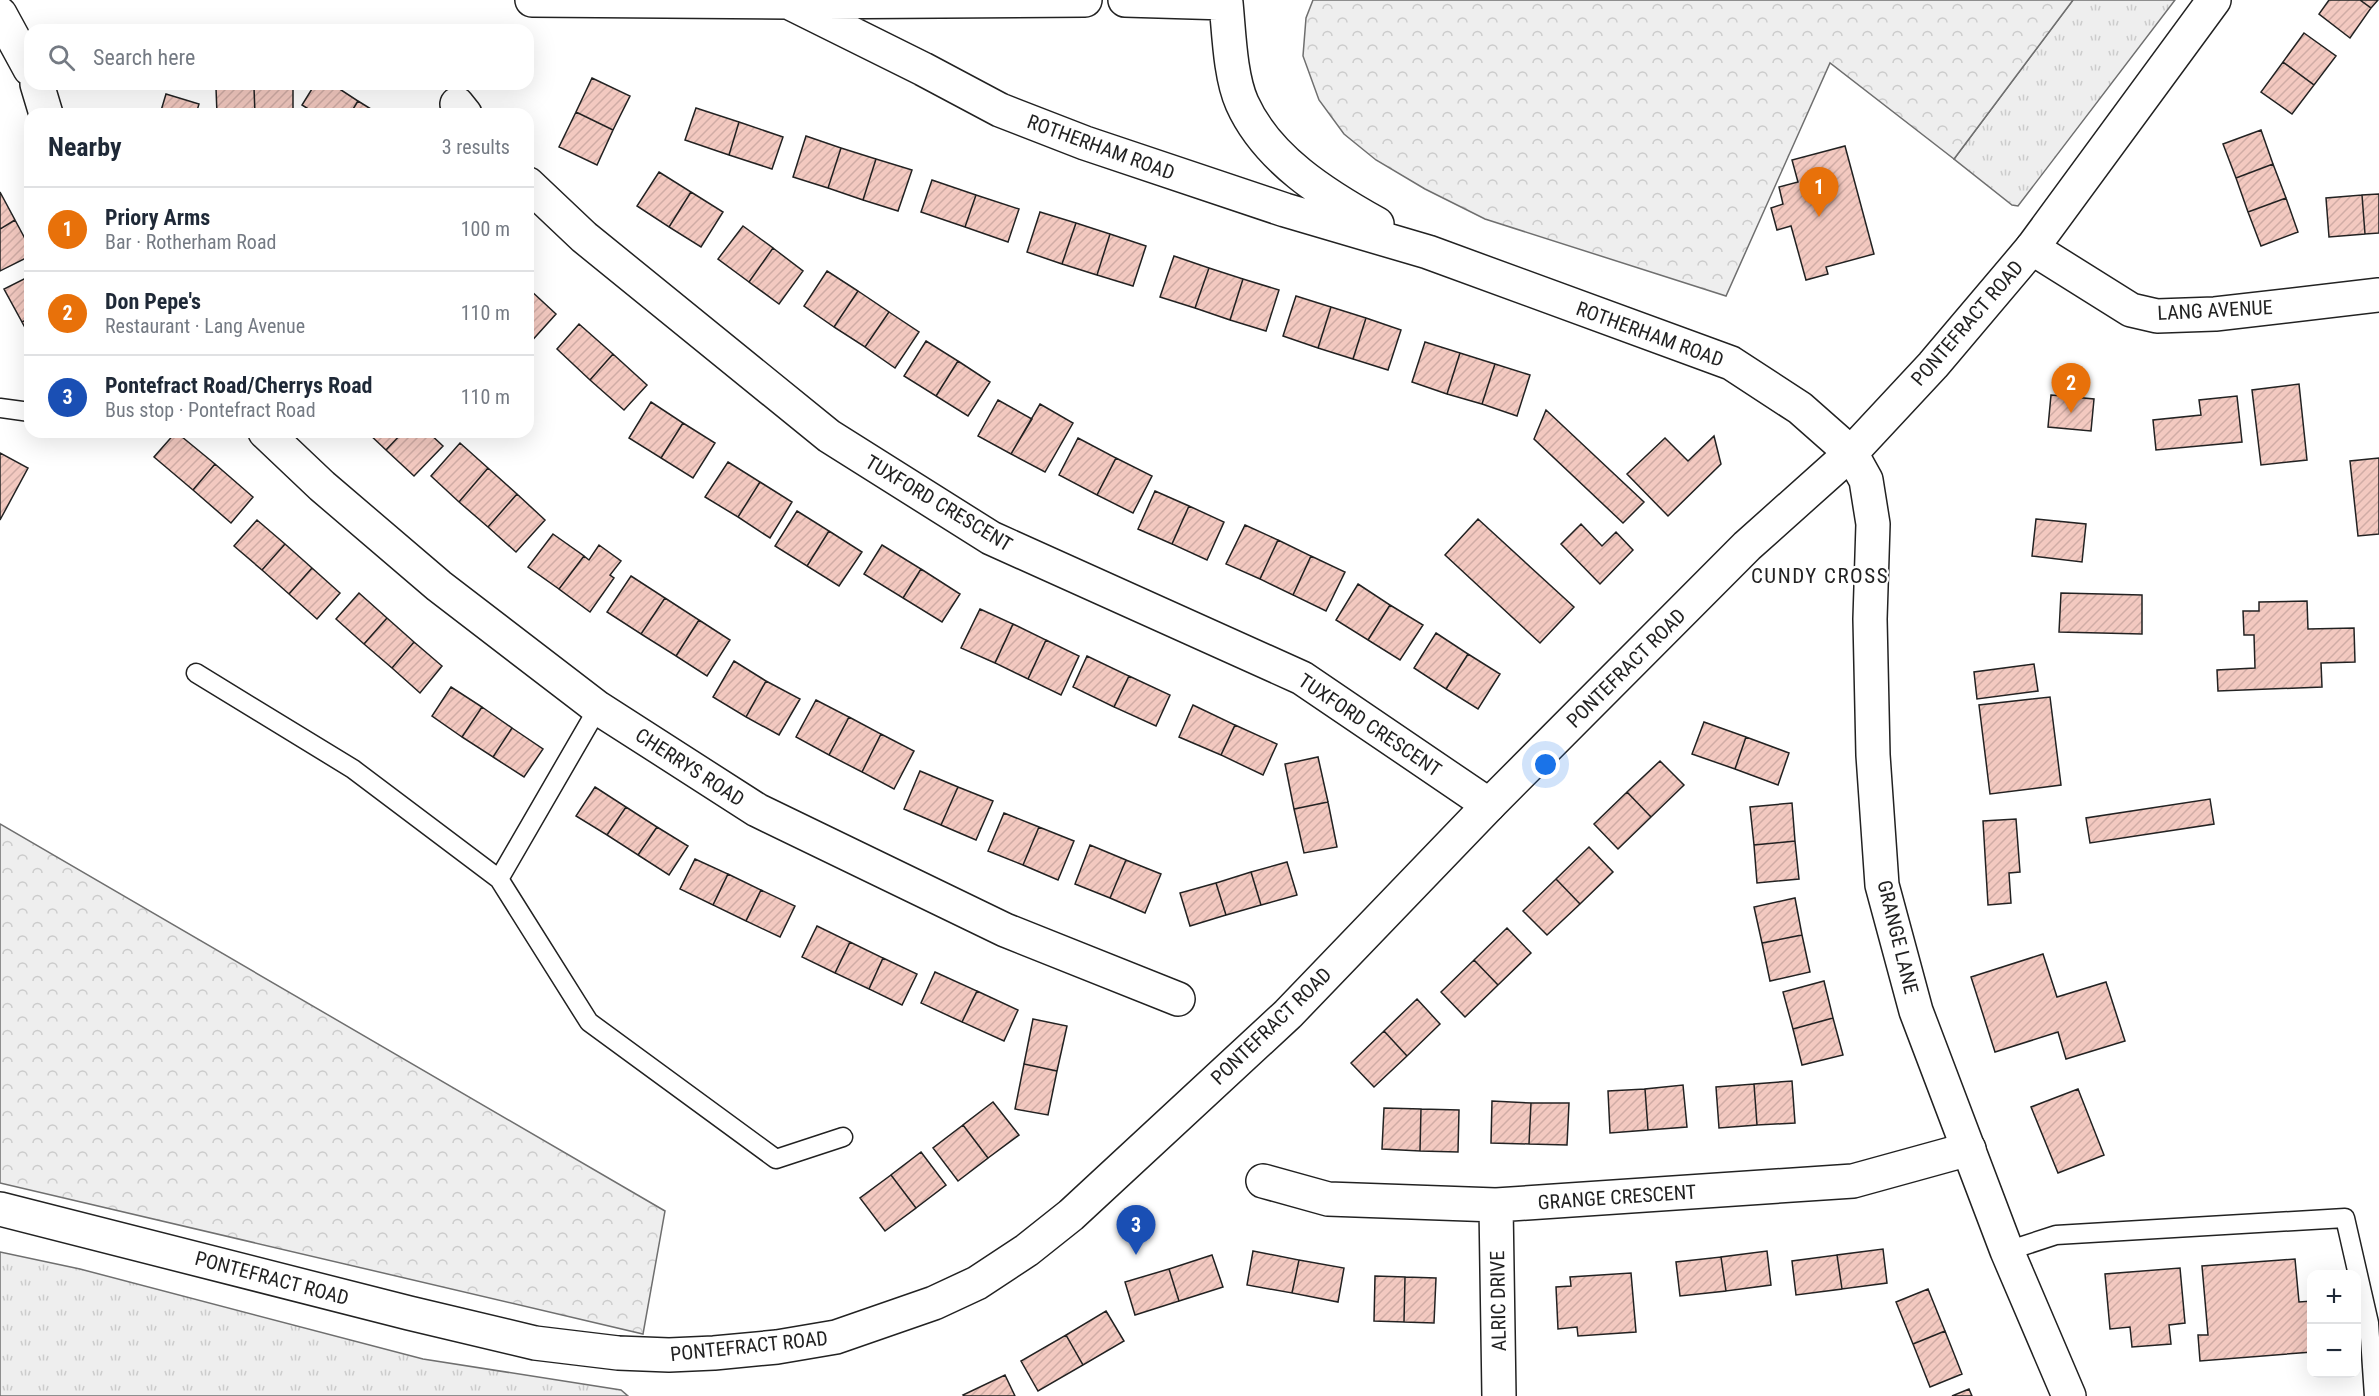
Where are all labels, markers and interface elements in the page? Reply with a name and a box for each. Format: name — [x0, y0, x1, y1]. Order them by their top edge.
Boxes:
search box — [24, 24, 534, 90]
icon: search — [45, 41, 78, 74]
text: Search here — [93, 45, 195, 70]
street label: ROTHERHAM ROAD — [1024, 109, 1178, 185]
text: Nearby — [48, 132, 122, 162]
text: 3 results — [442, 135, 510, 159]
pin: 1 — [1800, 168, 1838, 217]
text: Priory Arms — [105, 205, 210, 230]
text: 1 — [62, 217, 73, 241]
text: 100 m — [461, 217, 510, 241]
text: Bar · Rotherham Road — [105, 230, 276, 254]
street label: PONTEFRACT ROAD — [1906, 255, 2028, 391]
text: Don Pepe's — [105, 289, 201, 314]
street label: LANG AVENUE — [2157, 295, 2273, 325]
street label: ROTHERHAM ROAD — [1573, 296, 1727, 372]
text: 2 — [62, 301, 73, 325]
text: 110 m — [461, 301, 510, 325]
text: Restaurant · Lang Avenue — [105, 314, 305, 338]
pin: 2 — [2052, 364, 2090, 413]
text: Pontefract Road/Cherrys Road — [105, 373, 372, 398]
text: 3 — [62, 385, 73, 409]
text: 110 m — [461, 385, 510, 409]
text: Bus stop · Pontefract Road — [105, 398, 316, 422]
street label: TUXFORD CRESCENT — [861, 450, 1017, 556]
district label: CUNDY CROSS — [1751, 564, 1889, 588]
street label: PONTEFRACT ROAD — [1562, 604, 1690, 732]
street label: TUXFORD CRESCENT — [1294, 668, 1446, 782]
street label: CHERRYS ROAD — [631, 723, 749, 811]
your location — [1531, 750, 1560, 779]
street label: GRANGE LANE — [1872, 878, 1924, 996]
street label: PONTEFRACT ROAD — [1206, 962, 1336, 1090]
street label: GRANGE CRESCENT — [1537, 1179, 1697, 1215]
pin: 3 — [1116, 1206, 1156, 1255]
street label: PONTEFRACT ROAD — [192, 1246, 352, 1310]
street label: ALRIC DRIVE — [1485, 1250, 1511, 1352]
map controls — [2307, 1270, 2361, 1378]
button: + — [2307, 1270, 2361, 1324]
button: − — [2307, 1324, 2361, 1378]
street label: PONTEFRACT ROAD — [669, 1326, 829, 1366]

